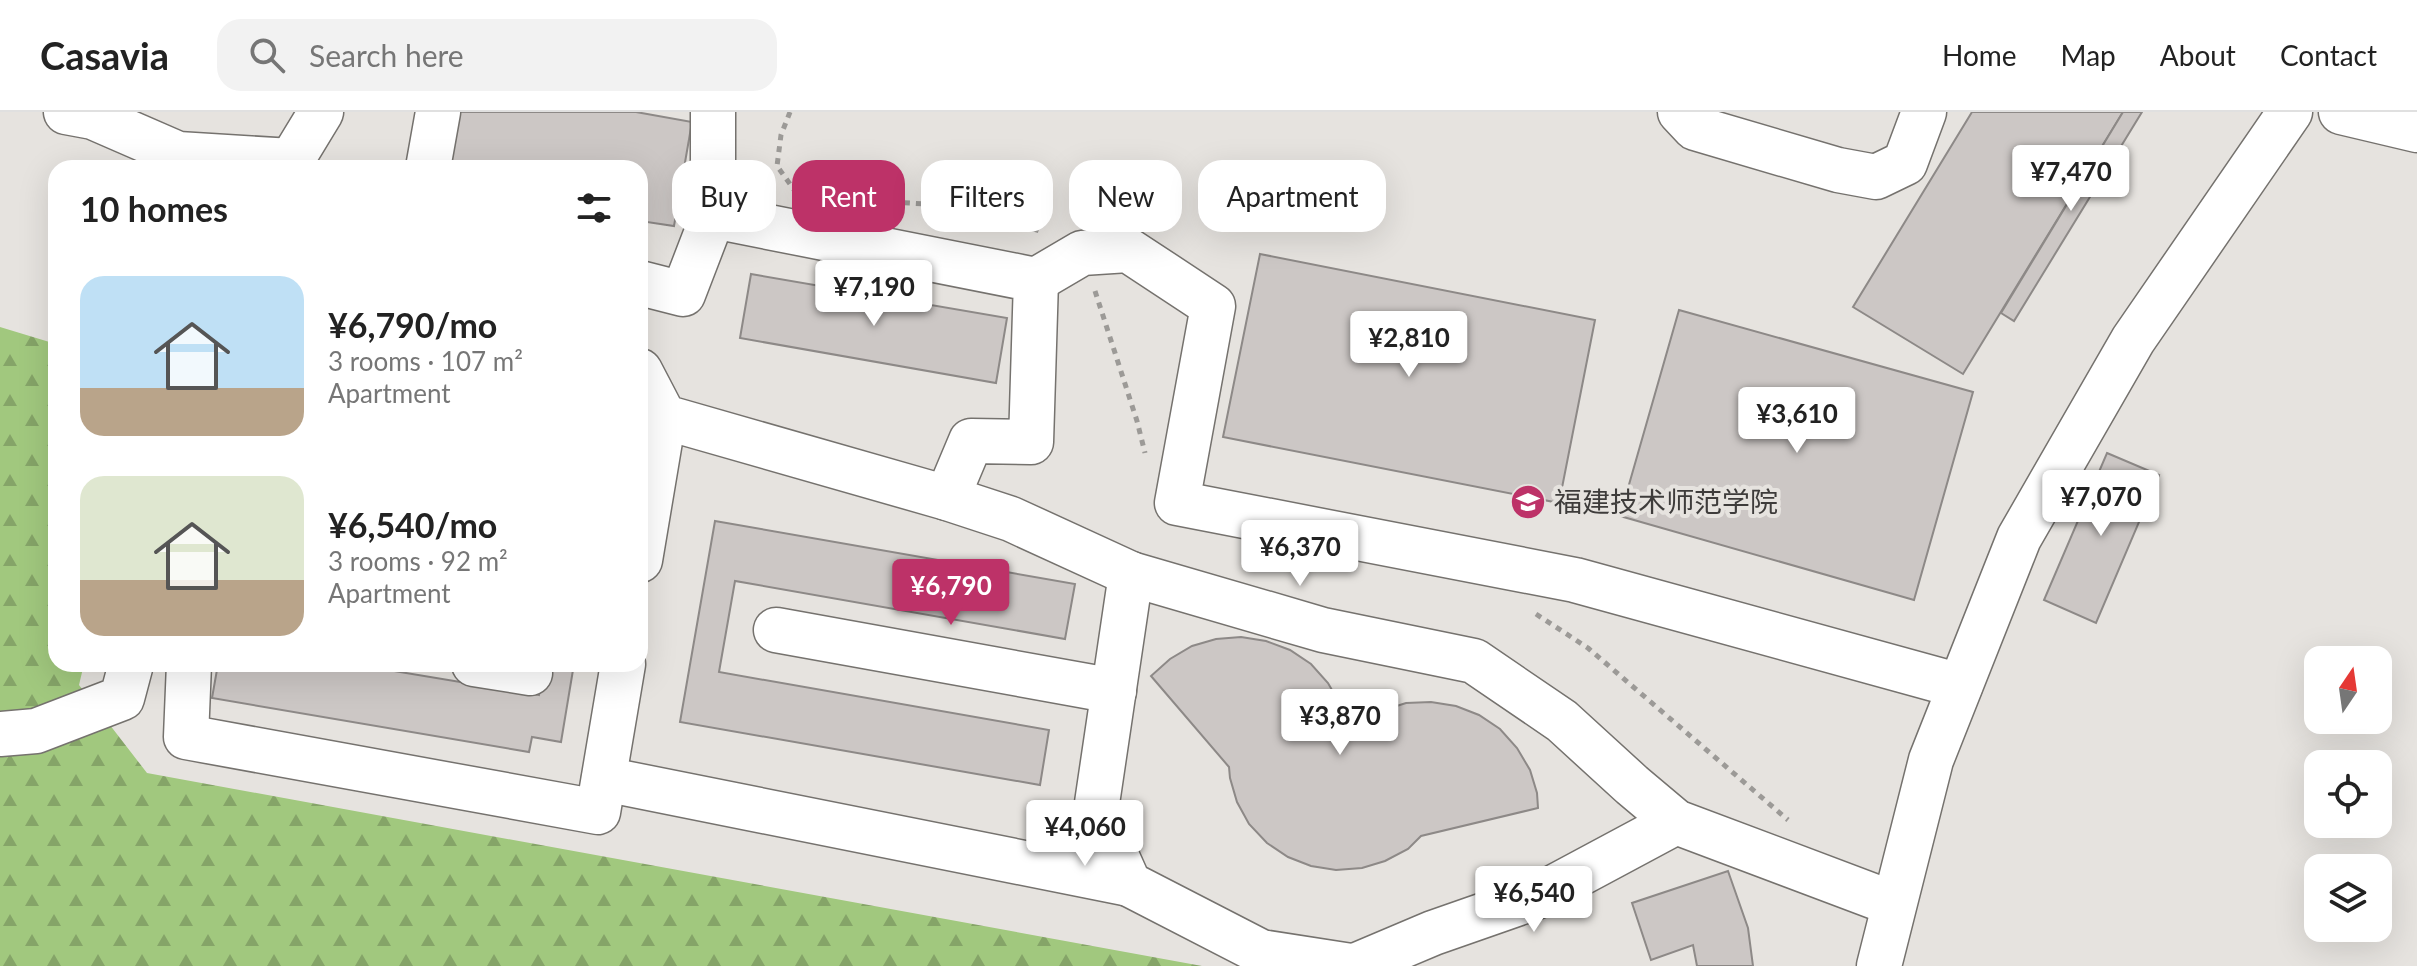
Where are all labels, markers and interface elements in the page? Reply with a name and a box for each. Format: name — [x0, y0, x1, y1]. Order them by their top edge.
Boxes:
search box — [217, 19, 777, 91]
text: Casavia — [40, 32, 169, 78]
icon: search — [245, 33, 289, 77]
text: Search here — [309, 37, 464, 73]
text: Home — [1942, 38, 2017, 72]
text: Map — [2061, 38, 2116, 72]
text: About — [2160, 38, 2236, 72]
text: Contact — [2280, 38, 2377, 72]
pin: ¥7,470 — [2006, 145, 2136, 213]
text: ¥7,470 — [2030, 155, 2112, 187]
chip: Buy — [672, 160, 776, 232]
chip: Rent — [792, 160, 905, 232]
chip: Filters — [921, 160, 1053, 232]
chip: New — [1069, 160, 1182, 232]
chip: Apartment — [1198, 160, 1386, 232]
icon: filters — [572, 186, 616, 230]
text: 10 homes — [80, 188, 228, 229]
pin: ¥7,190 — [809, 260, 939, 328]
text: ¥7,190 — [833, 270, 915, 302]
text: ¥6,790/mo — [328, 304, 497, 345]
icon: home — [144, 308, 240, 404]
pin: ¥2,810 — [1344, 311, 1474, 379]
text: ¥2,810 — [1368, 321, 1450, 353]
text: 3 rooms · 107 m² — [328, 345, 523, 377]
text: Apartment — [328, 377, 451, 409]
pin: ¥3,610 — [1732, 387, 1862, 455]
text: ¥3,610 — [1756, 397, 1838, 429]
pin: ¥7,070 — [2036, 470, 2166, 538]
text: ¥7,070 — [2060, 480, 2142, 512]
school or university icon: 福建技术师范学院 — [1509, 483, 1547, 521]
place label: 福建技术师范学院 — [1554, 484, 1778, 518]
text: ¥6,540/mo — [328, 504, 497, 545]
icon: home — [144, 508, 240, 604]
pin: ¥6,370 — [1235, 520, 1365, 588]
text: ¥6,370 — [1259, 530, 1341, 562]
text: 3 rooms · 92 m² — [328, 545, 508, 577]
pin: ¥6,790 — [886, 559, 1016, 627]
text: ¥6,790 — [910, 569, 992, 601]
text: Apartment — [328, 577, 451, 609]
north arrow — [2304, 646, 2392, 734]
map controls — [2304, 646, 2392, 942]
pin: ¥3,870 — [1275, 689, 1405, 757]
text: ¥3,870 — [1299, 699, 1381, 731]
button: locate — [2304, 750, 2392, 838]
pin: ¥4,060 — [1020, 800, 1150, 868]
text: ¥4,060 — [1044, 810, 1126, 842]
button: layers — [2304, 854, 2392, 942]
pin: ¥6,540 — [1469, 866, 1599, 934]
text: ¥6,540 — [1493, 876, 1575, 908]

